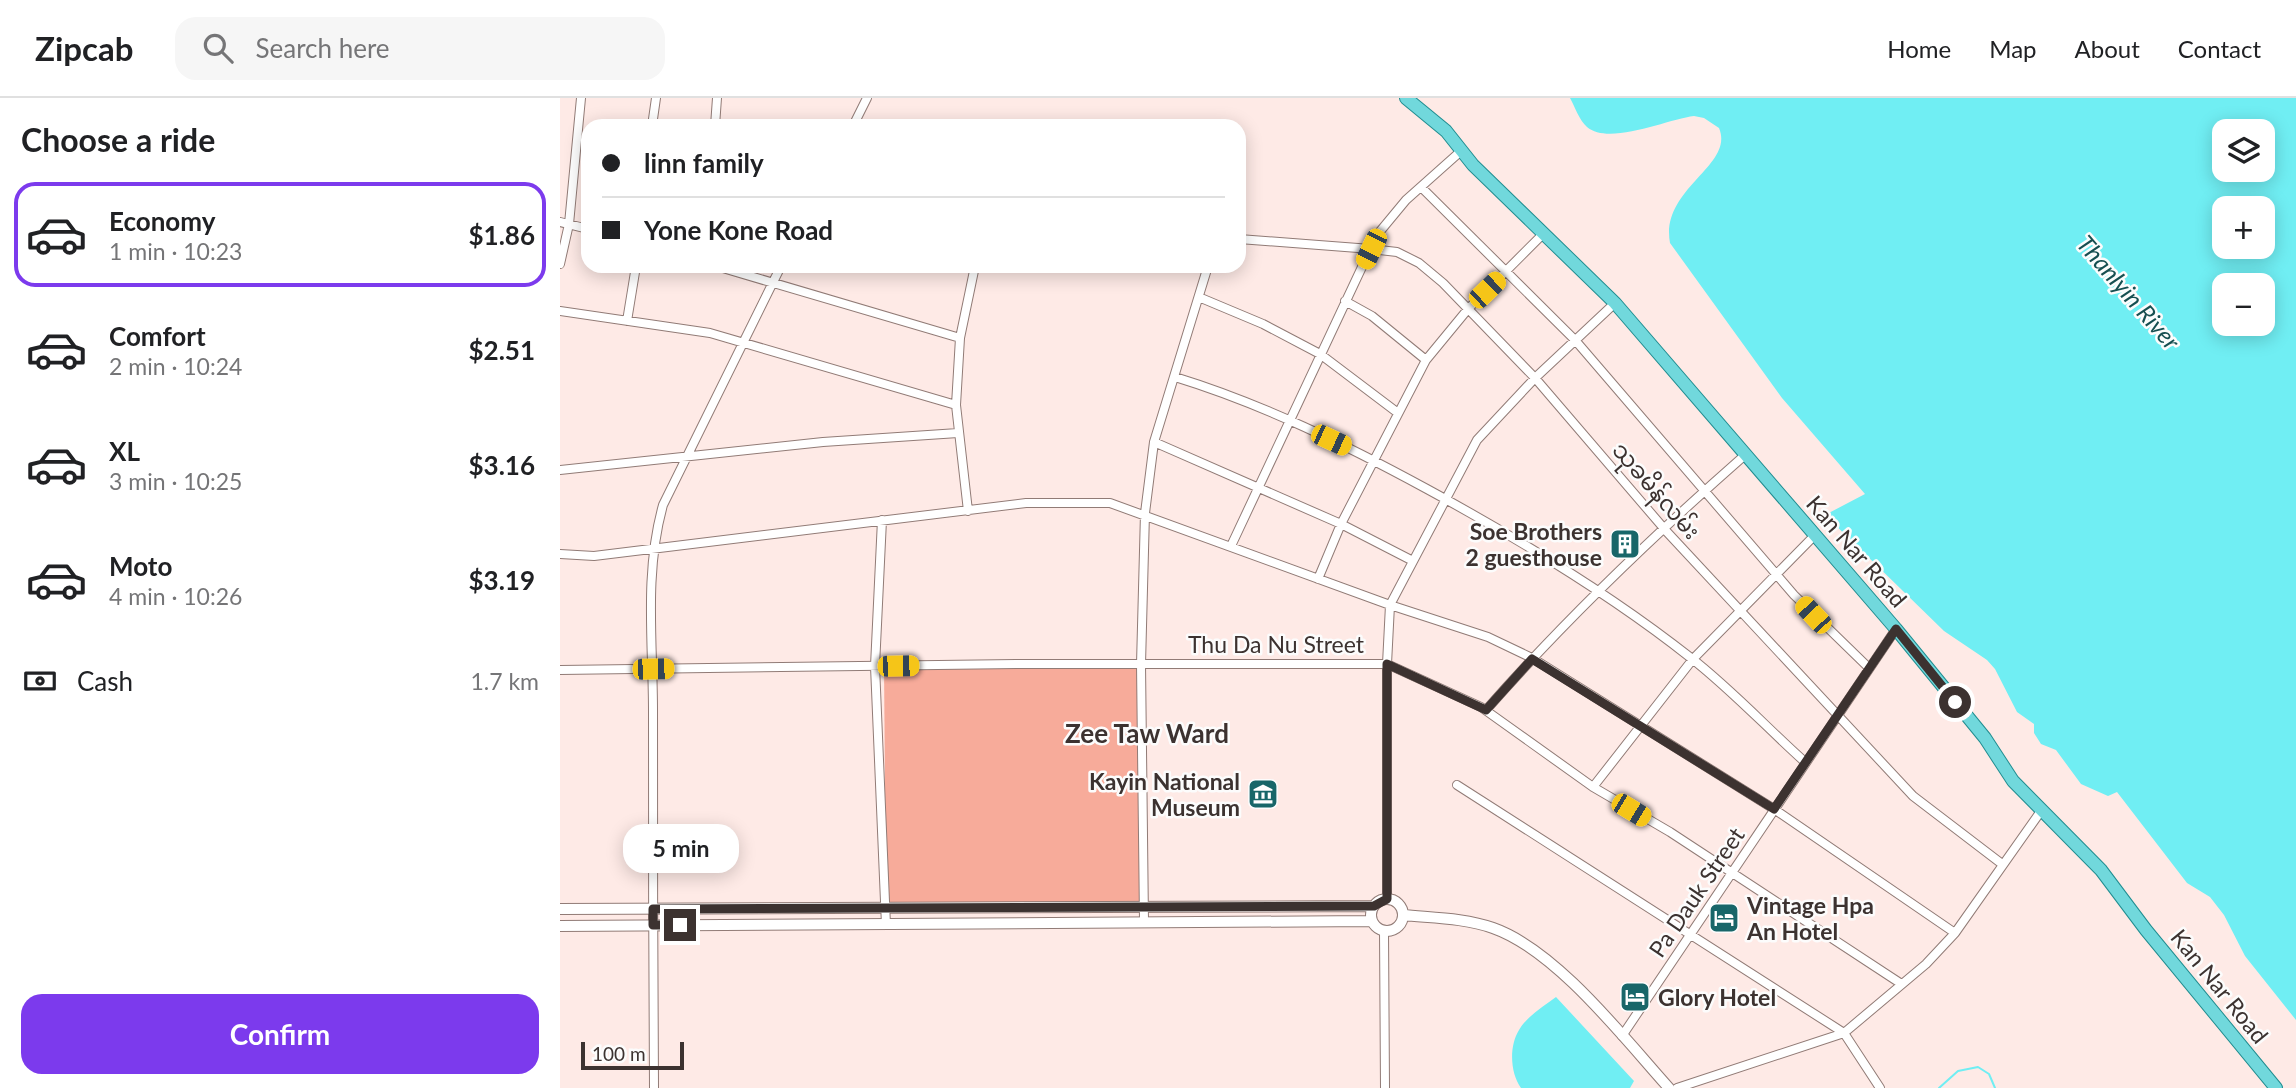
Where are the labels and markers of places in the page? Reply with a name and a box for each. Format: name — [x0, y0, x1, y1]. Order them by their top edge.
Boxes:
place label: Soe Brothers 2 guesthouse — [1465, 517, 1602, 571]
building icon: Soe Brothers 2 guesthouse — [1608, 527, 1642, 561]
place label: Kayin National Museum — [1089, 767, 1240, 821]
museum icon: Kayin National Museum — [1246, 777, 1280, 811]
place label: Vintage Hpa An Hotel — [1746, 891, 1874, 945]
hotel icon: Vintage Hpa An Hotel — [1707, 901, 1741, 935]
hotel icon: Glory Hotel — [1618, 980, 1652, 1014]
place label: Glory Hotel — [1658, 983, 1776, 1011]

